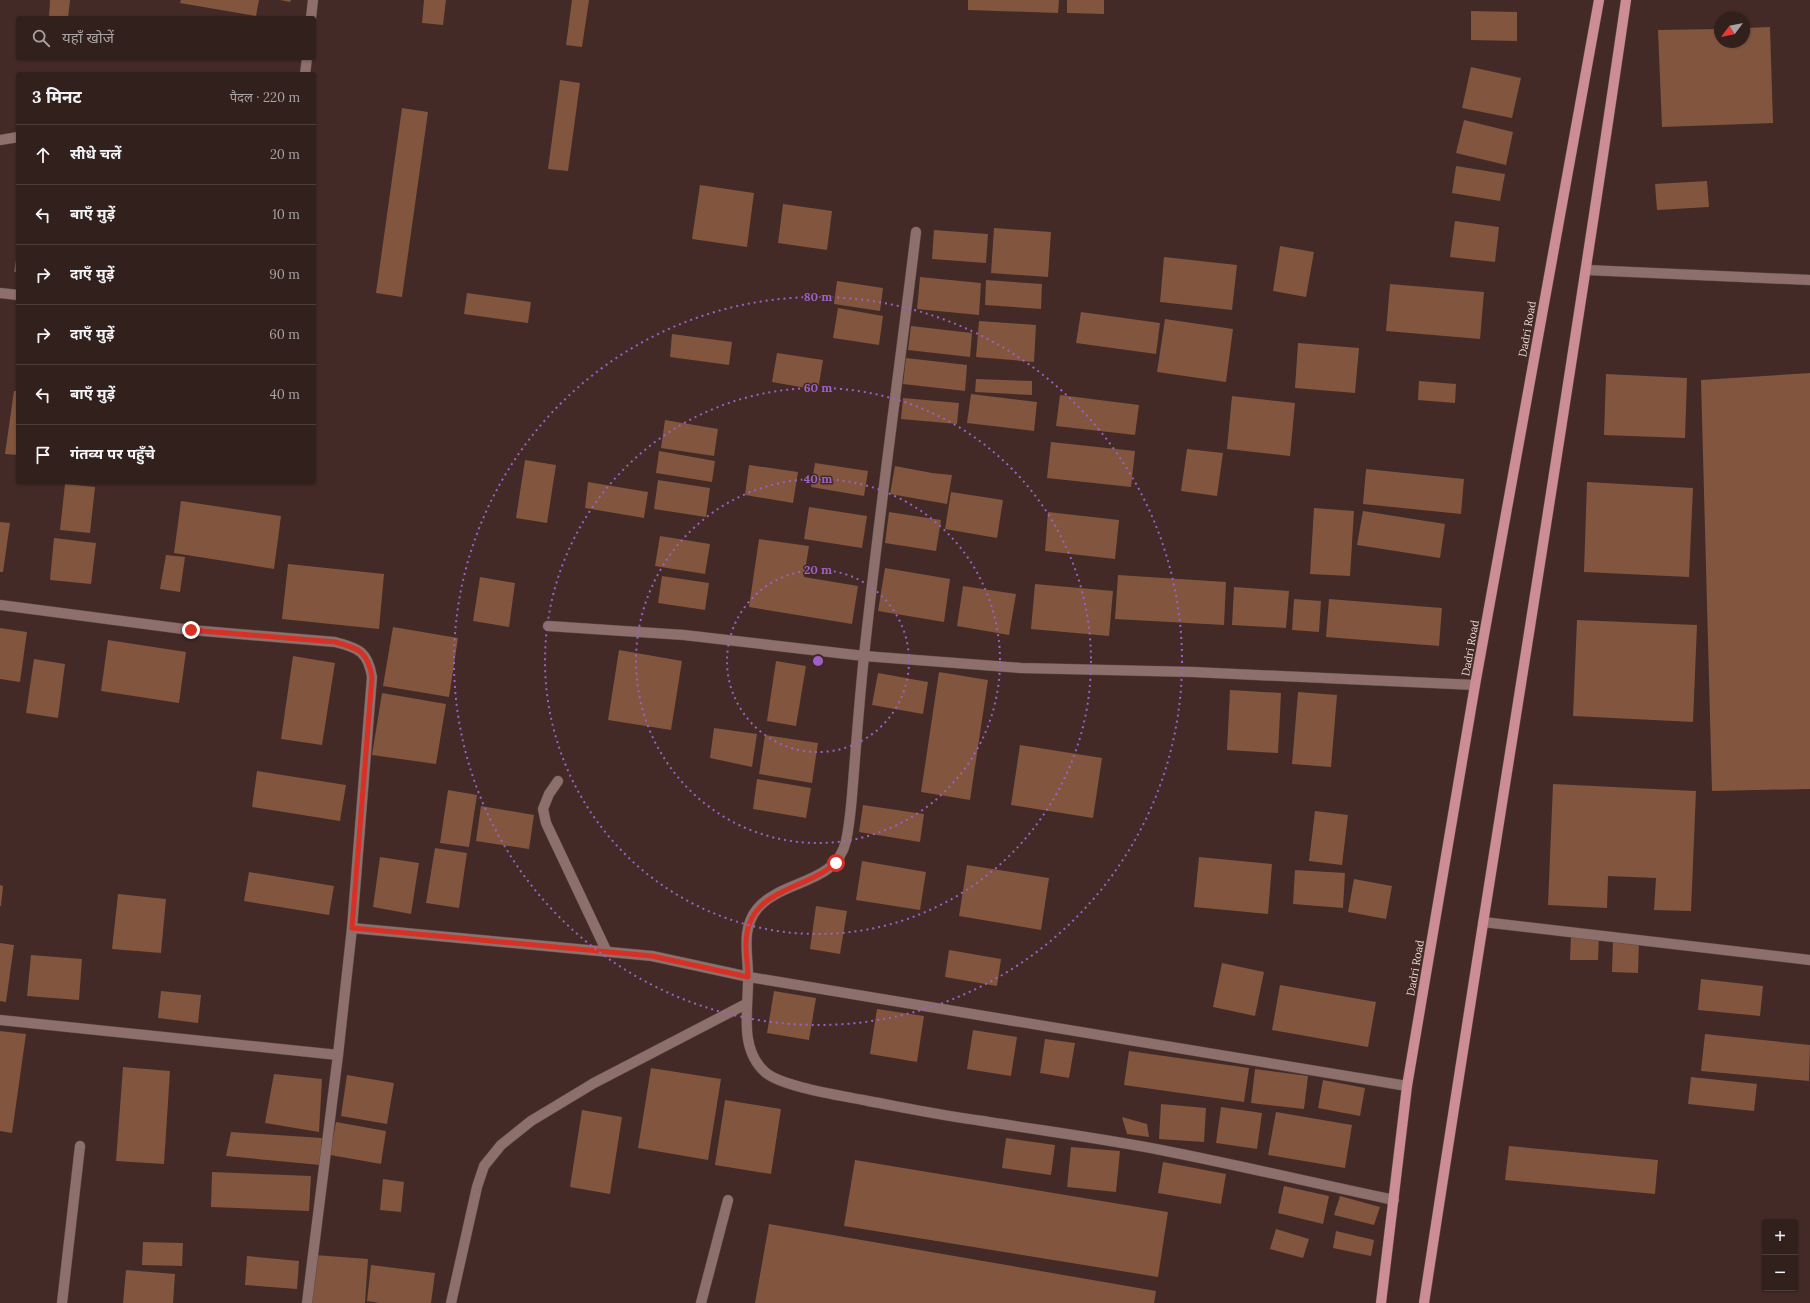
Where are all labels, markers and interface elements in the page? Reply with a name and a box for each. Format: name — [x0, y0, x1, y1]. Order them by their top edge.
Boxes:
north arrow — [1714, 12, 1750, 48]
search box — [16, 16, 316, 60]
icon: search — [30, 27, 52, 49]
text: यहाँ खोजें — [62, 28, 114, 47]
text: 3 मिनट — [32, 86, 82, 108]
text: पैदल · 220 m — [230, 89, 300, 106]
icon: ahead — [32, 144, 54, 166]
text: सीधे चलें — [70, 144, 121, 163]
text: 20 m — [270, 146, 300, 163]
icon: left — [32, 204, 54, 226]
text: बाएँ मुड़ें — [70, 204, 115, 223]
text: 10 m — [272, 206, 300, 223]
icon: right — [32, 264, 54, 286]
text: दाएँ मुड़ें — [70, 264, 114, 283]
text: 90 m — [269, 266, 300, 283]
text: 80 m — [804, 289, 832, 304]
street label: Dadri Road — [1515, 299, 1539, 358]
icon: right — [32, 324, 54, 346]
text: दाएँ मुड़ें — [70, 324, 114, 343]
text: 60 m — [269, 326, 300, 343]
text: 60 m — [804, 380, 832, 395]
icon: left — [32, 384, 54, 406]
text: बाएँ मुड़ें — [70, 384, 115, 403]
text: 40 m — [270, 386, 300, 403]
icon: arrive — [32, 444, 54, 466]
text: गंतव्य पर पहुँचे — [70, 444, 155, 463]
text: 40 m — [804, 471, 832, 486]
text: 20 m — [804, 562, 832, 577]
street label: Dadri Road — [1458, 618, 1482, 677]
route end — [182, 621, 200, 639]
centre of rings — [811, 654, 825, 668]
route start — [827, 854, 845, 872]
street label: Dadri Road — [1403, 938, 1427, 997]
map controls — [1762, 1219, 1798, 1291]
button: + — [1762, 1219, 1798, 1255]
button: − — [1762, 1255, 1798, 1291]

